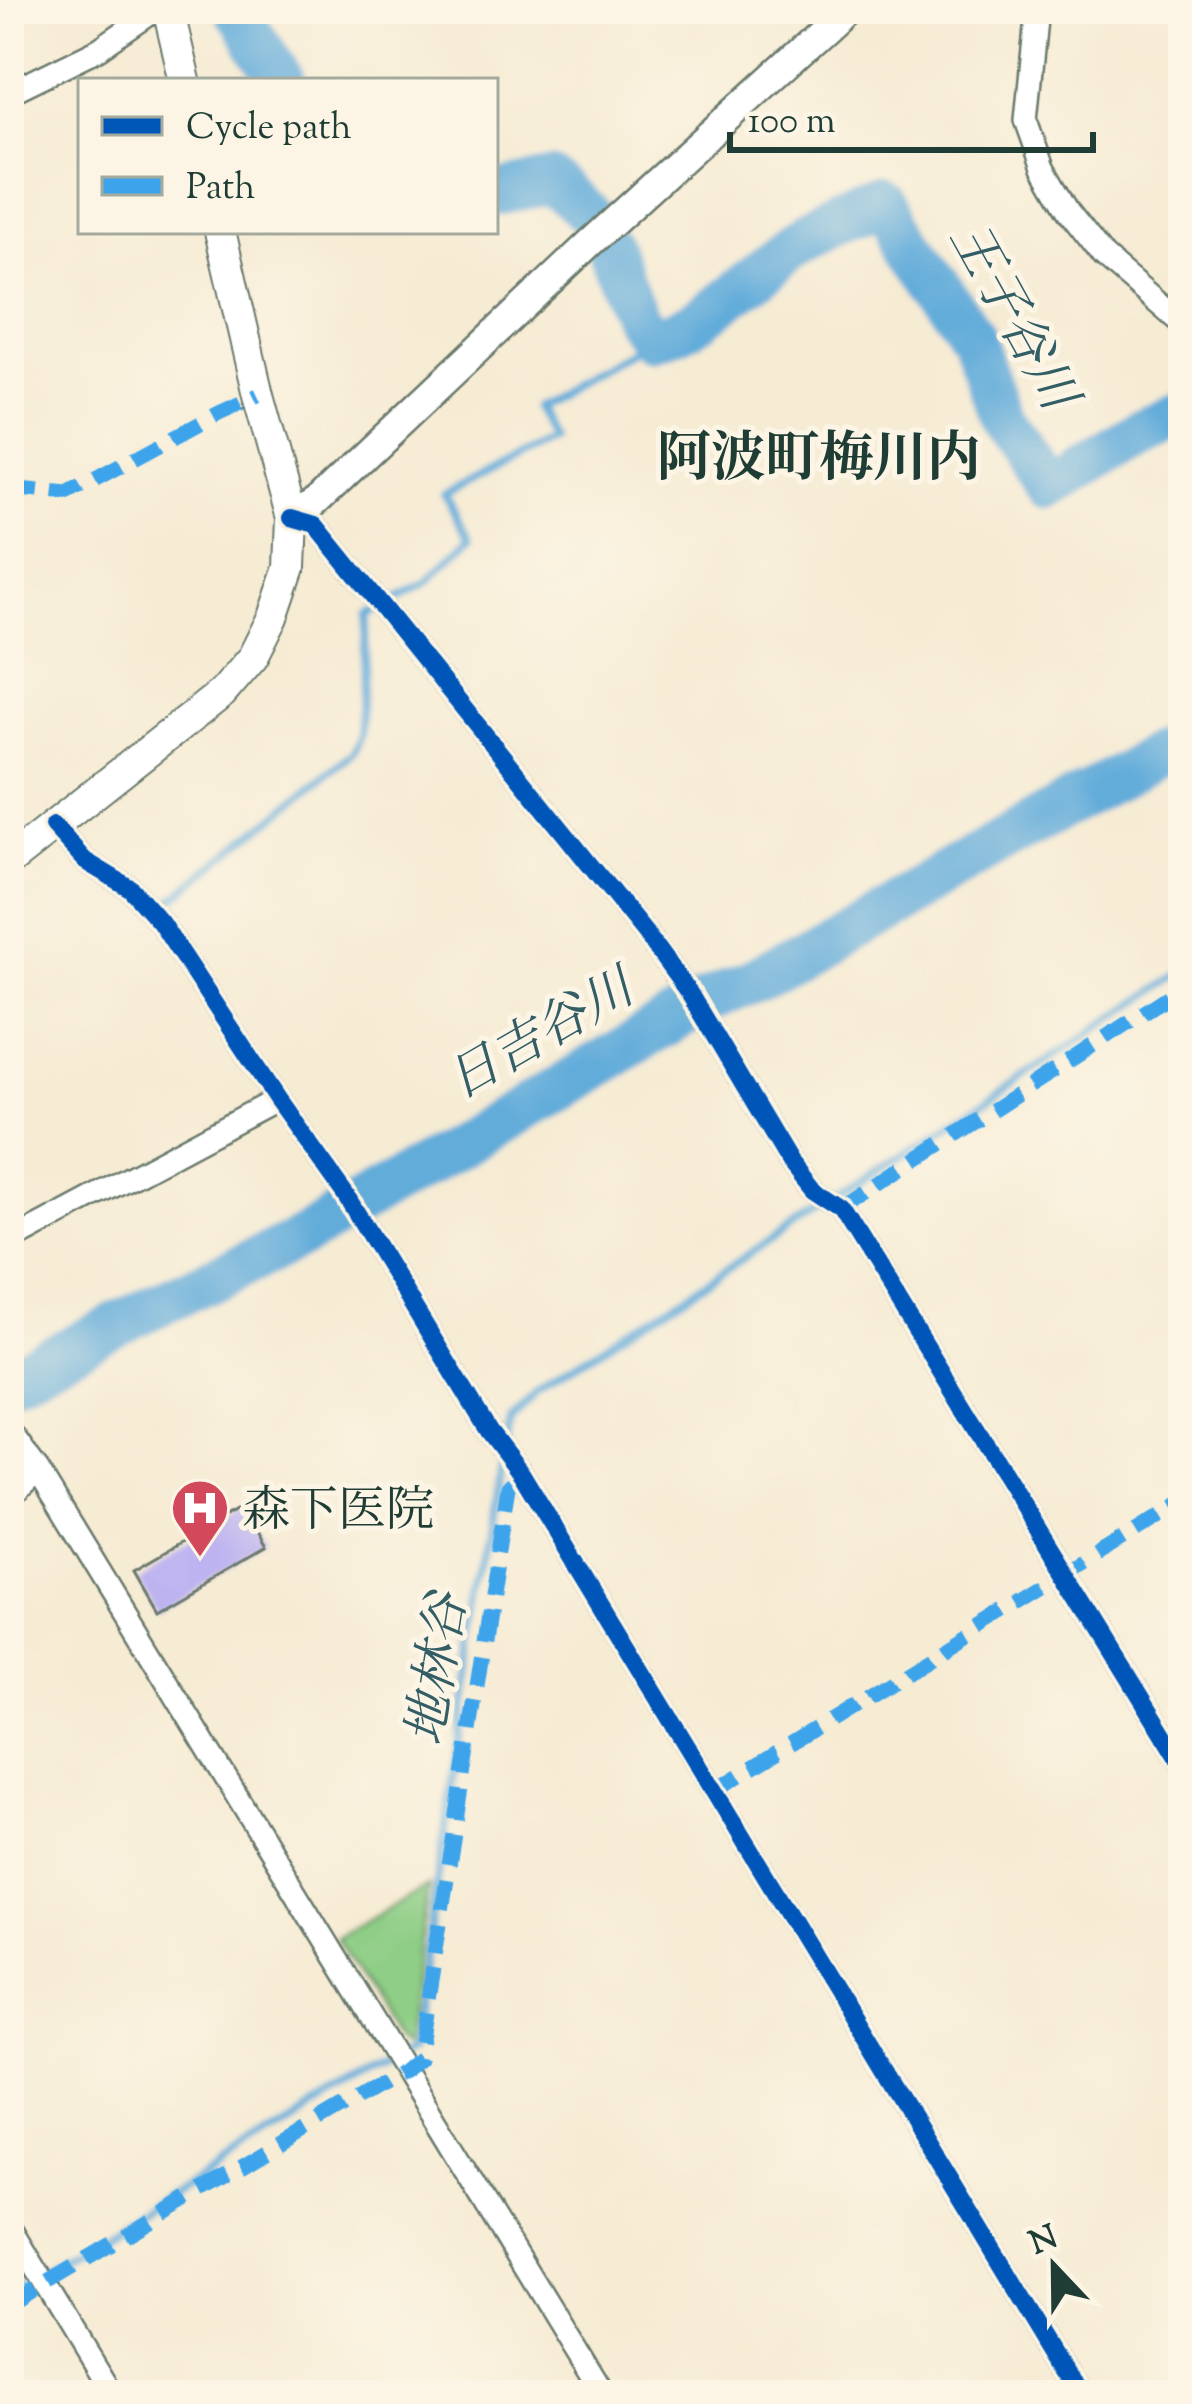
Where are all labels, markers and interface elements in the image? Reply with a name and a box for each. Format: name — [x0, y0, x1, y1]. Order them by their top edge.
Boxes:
legend — [78, 78, 498, 234]
scale bar — [730, 78, 1093, 152]
text: 100 m — [748, 97, 836, 149]
text: Cycle path — [186, 103, 352, 155]
text: Path — [186, 163, 255, 215]
water label: 王子谷川 — [929, 211, 1094, 429]
district label: 阿波町梅川内 — [657, 423, 981, 501]
water label: 日吉谷川 — [435, 953, 653, 1120]
hospital icon: 森下医院 — [169, 1477, 231, 1559]
place label: 森下医院 — [242, 1479, 434, 1548]
water label: 地林谷 — [392, 1586, 489, 1751]
north arrow — [994, 2206, 1114, 2326]
text: N — [1023, 2215, 1065, 2269]

